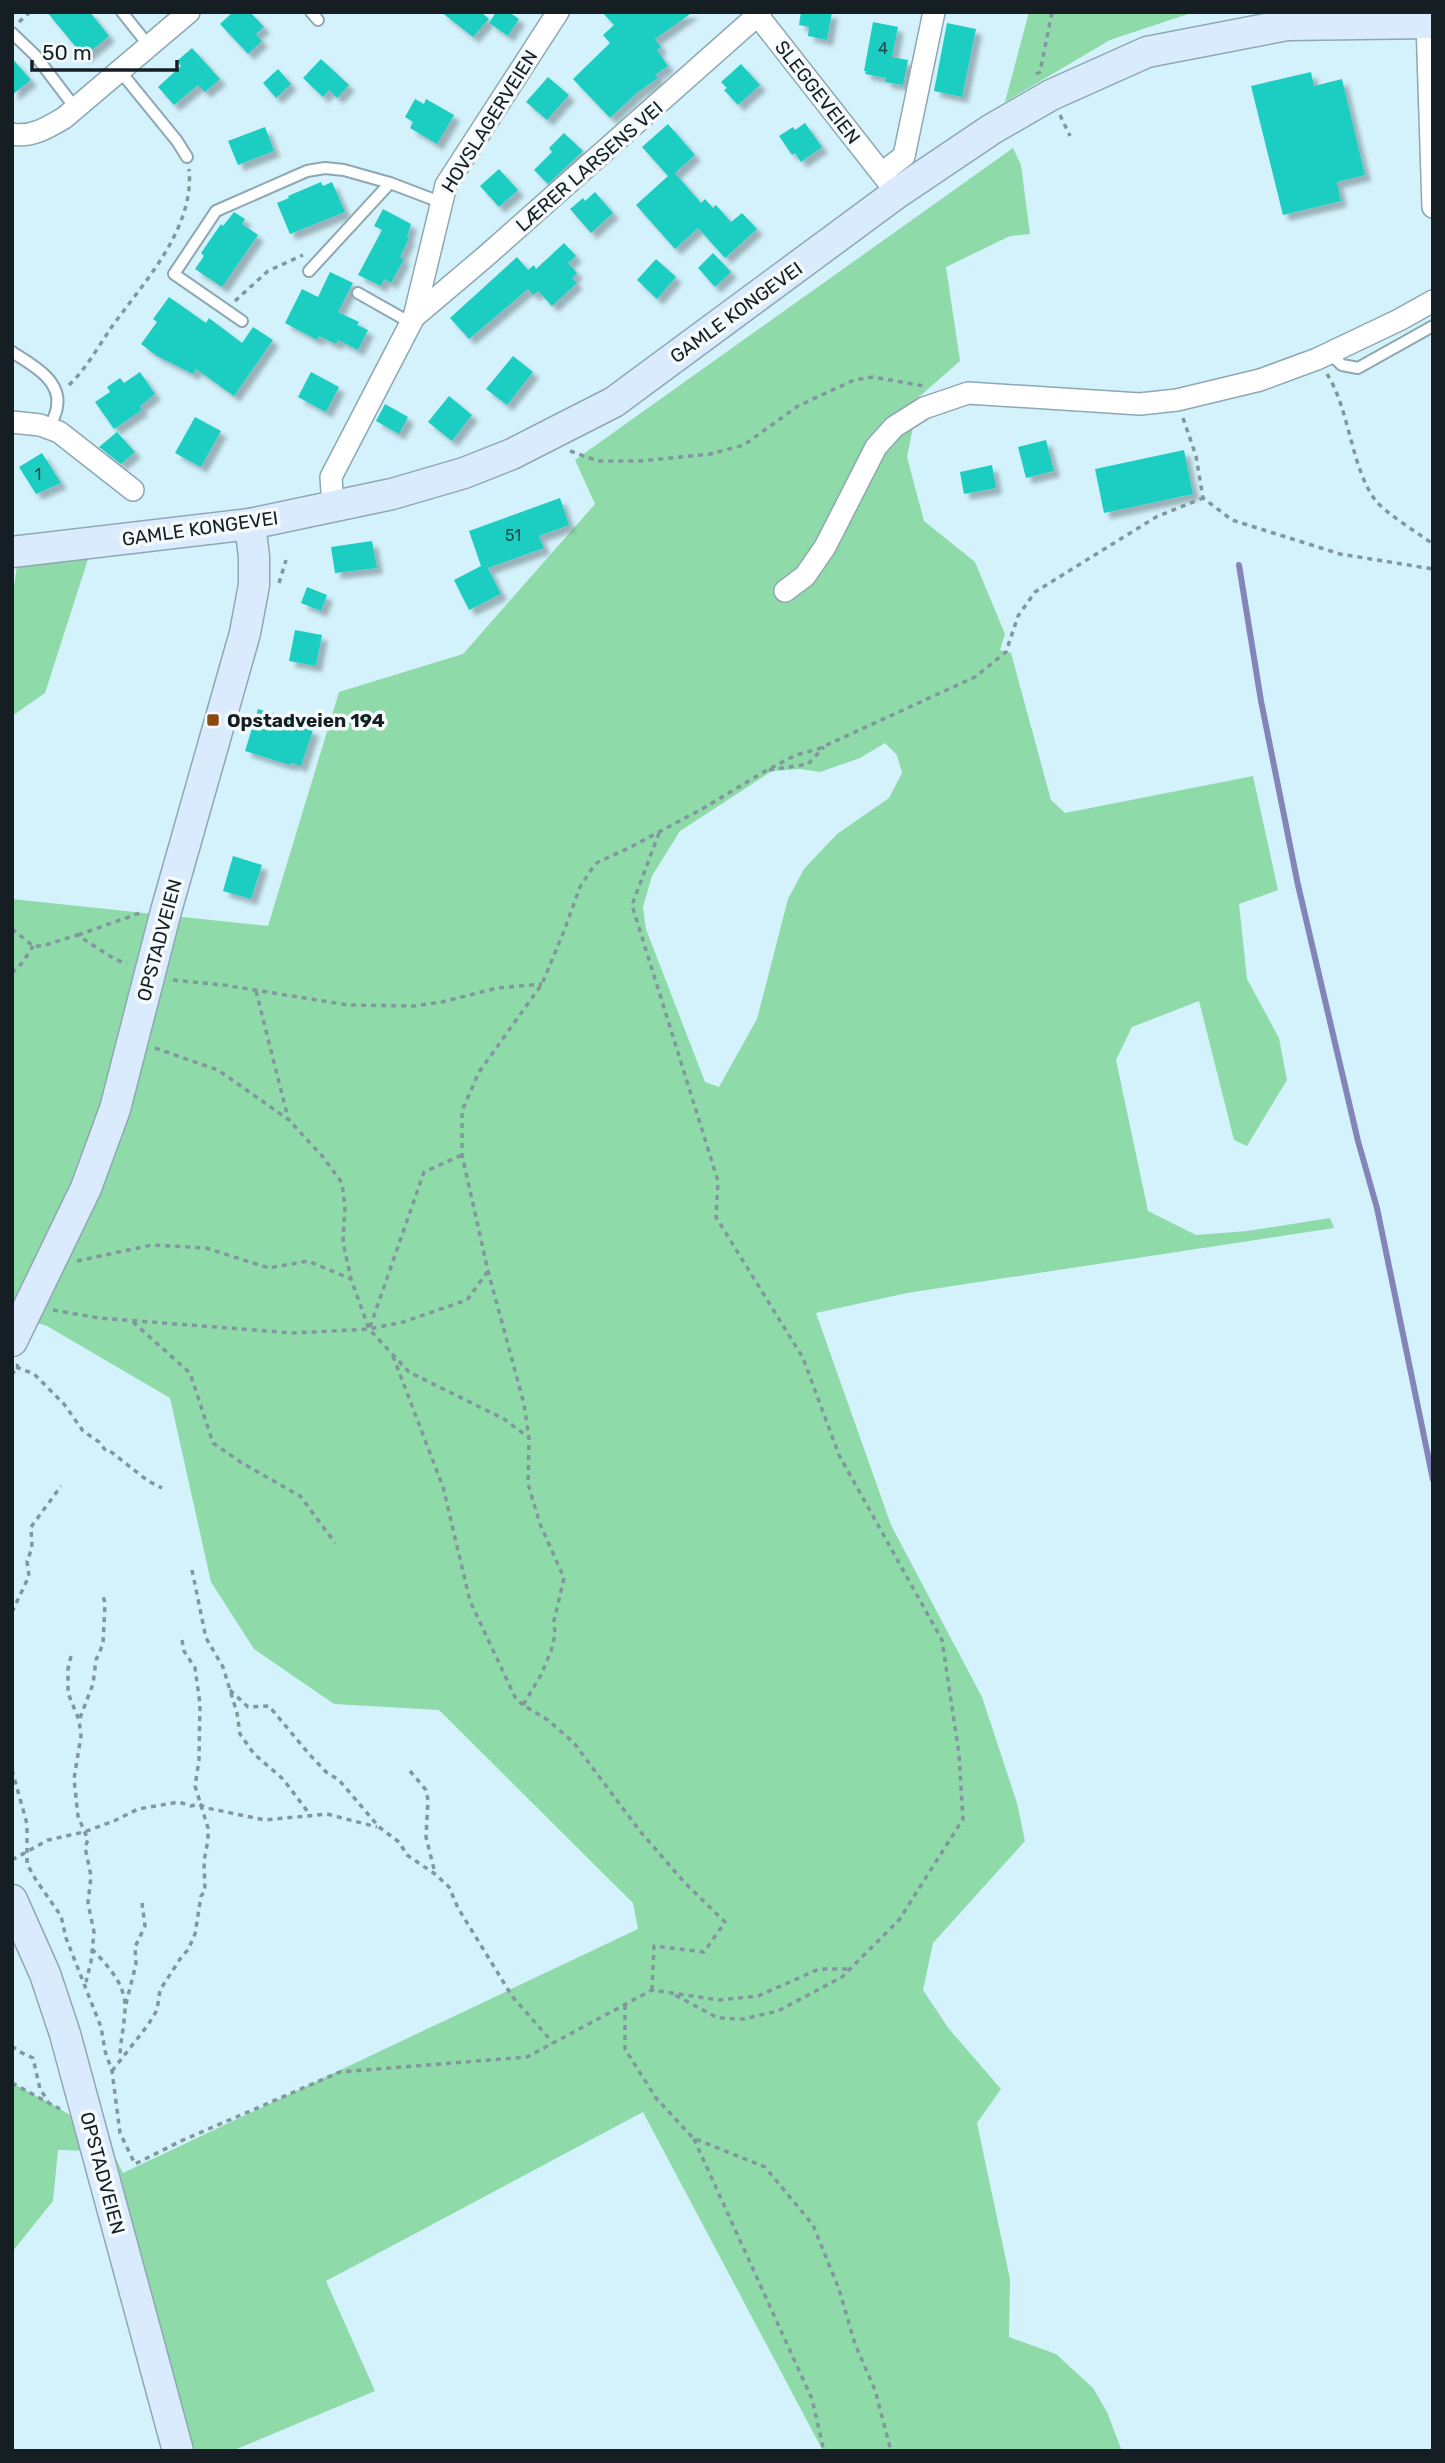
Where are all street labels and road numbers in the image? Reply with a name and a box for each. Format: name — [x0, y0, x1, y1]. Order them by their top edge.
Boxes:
street label: SLEGGEVEIEN — [770, 36, 865, 149]
street label: HOVSLAGERVEIEN — [436, 46, 542, 197]
street label: LÆRER LARSENS VEI — [511, 96, 667, 236]
street label: GAMLE KONGEVEI — [666, 257, 807, 368]
street label: GAMLE KONGEVEI — [120, 506, 280, 551]
street label: OPSTADVEIEN — [132, 876, 187, 1004]
street label: OPSTADVEIEN — [75, 2109, 130, 2237]

